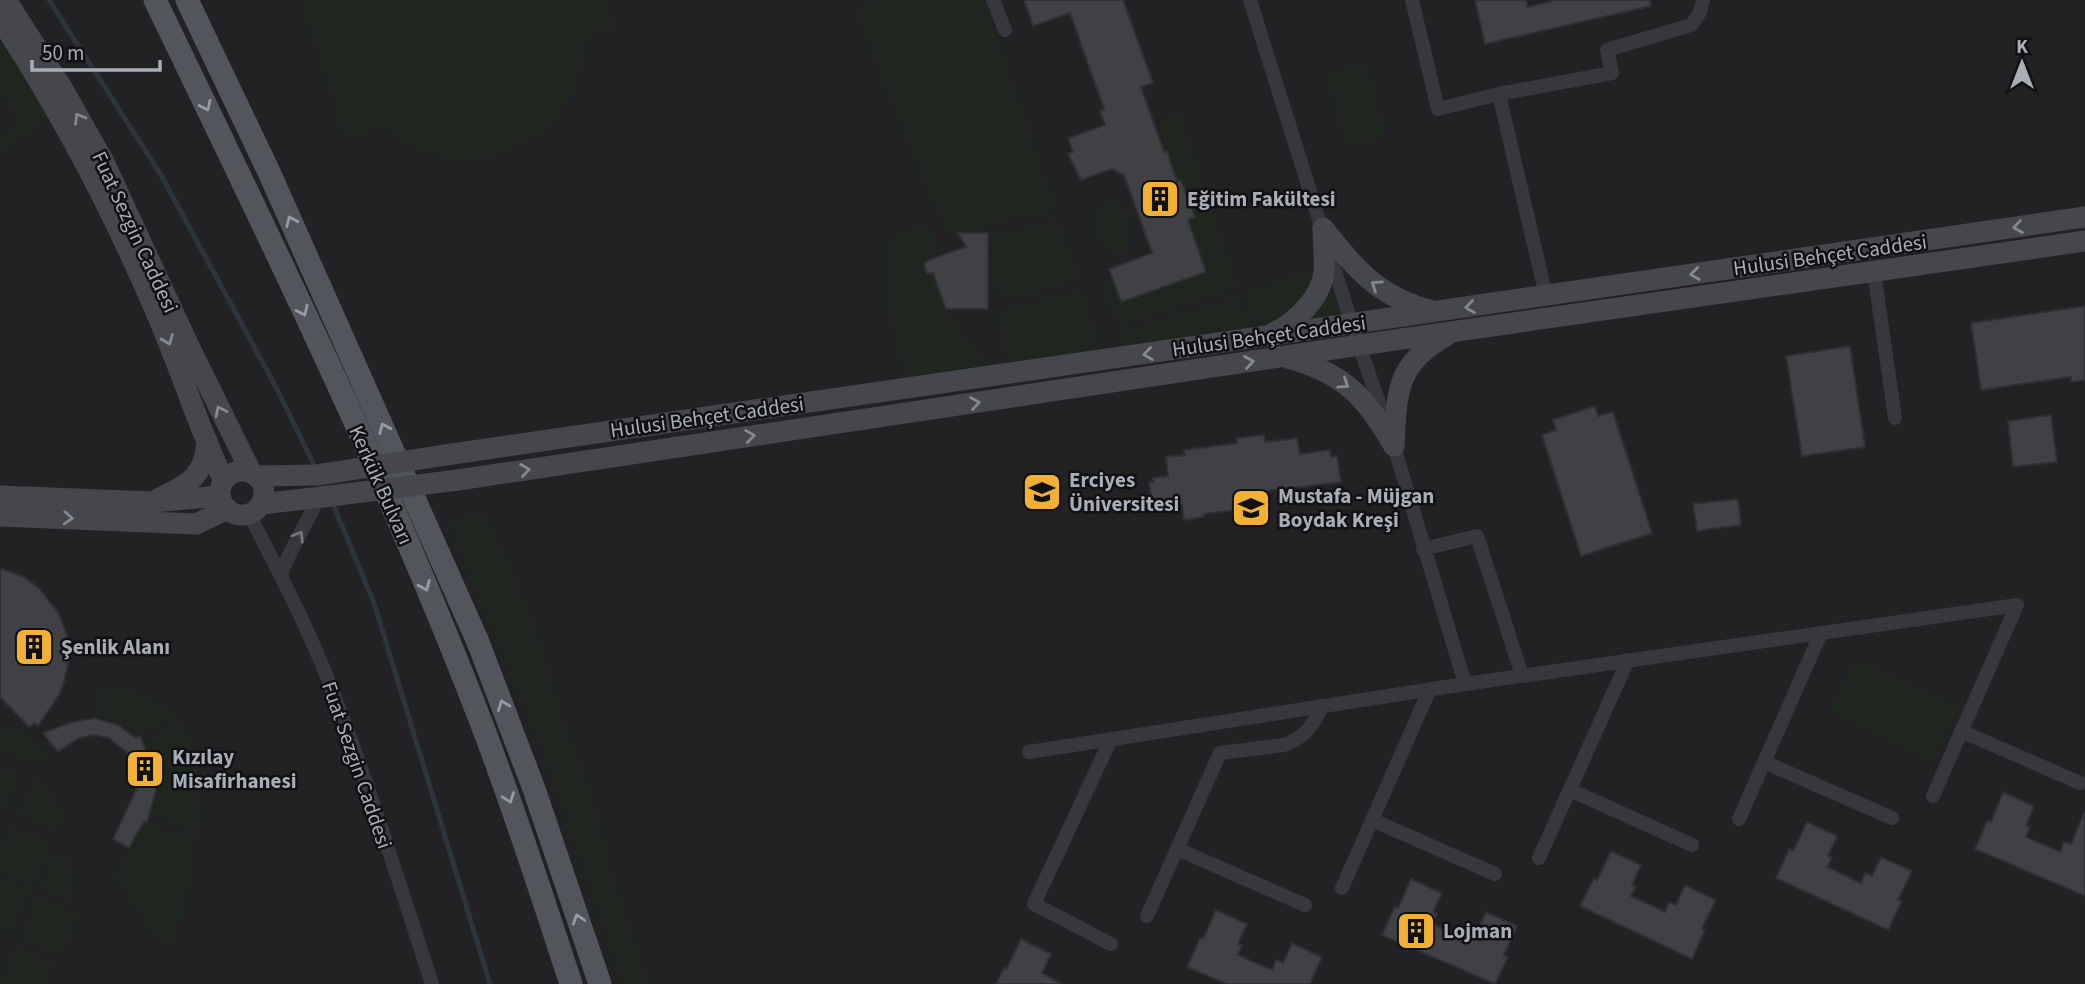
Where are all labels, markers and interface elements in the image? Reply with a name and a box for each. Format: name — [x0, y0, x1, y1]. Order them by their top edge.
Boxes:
scale bar — [32, 28, 159, 72]
north arrow — [1987, 28, 2057, 98]
text: K — [2016, 34, 2028, 61]
text: 50 m — [42, 38, 84, 68]
one-way arrow — [197, 99, 211, 111]
one-way arrow — [74, 112, 87, 125]
street label: Fuat Sezgin Caddesi — [84, 146, 186, 318]
building icon: Eğitim Fakültesi — [1139, 178, 1181, 220]
place label: Eğitim Fakültesi — [1187, 184, 1336, 214]
one-way arrow — [285, 215, 299, 228]
one-way arrow — [2012, 219, 2023, 234]
street label: Hulusi Behçet Caddesi — [1731, 227, 1929, 283]
one-way arrow — [1690, 267, 1701, 282]
one-way arrow — [1370, 280, 1383, 293]
one-way arrow — [1464, 299, 1476, 314]
one-way arrow — [295, 304, 309, 316]
street label: Hulusi Behçet Caddesi — [1170, 308, 1368, 364]
one-way arrow — [159, 333, 173, 345]
one-way arrow — [1142, 346, 1154, 361]
one-way arrow — [1243, 355, 1255, 370]
one-way arrow — [1337, 375, 1350, 388]
street label: Hulusi Behçet Caddesi — [608, 389, 806, 445]
one-way arrow — [969, 396, 981, 411]
one-way arrow — [215, 406, 229, 418]
street label: Kerkük Bulvarı — [341, 421, 421, 549]
one-way arrow — [378, 423, 392, 435]
one-way arrow — [744, 429, 756, 444]
one-way arrow — [519, 463, 531, 478]
place label: Erciyes Üniversitesi — [1069, 465, 1179, 519]
school or university icon: Erciyes Üniversitesi — [1021, 471, 1063, 513]
place label: Mustafa - Müjgan Boydak Kreşi — [1278, 481, 1434, 535]
school or university icon: Mustafa - Müjgan Boydak Kreşi — [1230, 487, 1272, 529]
one-way arrow — [63, 511, 74, 526]
one-way arrow — [291, 531, 304, 544]
one-way arrow — [417, 579, 431, 592]
building icon: Şenlik Alanı — [13, 626, 55, 668]
place label: Şenlik Alanı — [61, 632, 170, 662]
street label: Fuat Sezgin Caddesi — [314, 677, 400, 853]
one-way arrow — [497, 699, 511, 711]
place label: Kızılay Misafirhanesi — [172, 742, 297, 796]
building icon: Kızılay Misafirhanesi — [124, 748, 166, 790]
one-way arrow — [501, 791, 515, 803]
building icon: Lojman — [1395, 910, 1437, 952]
one-way arrow — [572, 914, 586, 926]
place label: Lojman — [1443, 916, 1512, 946]

